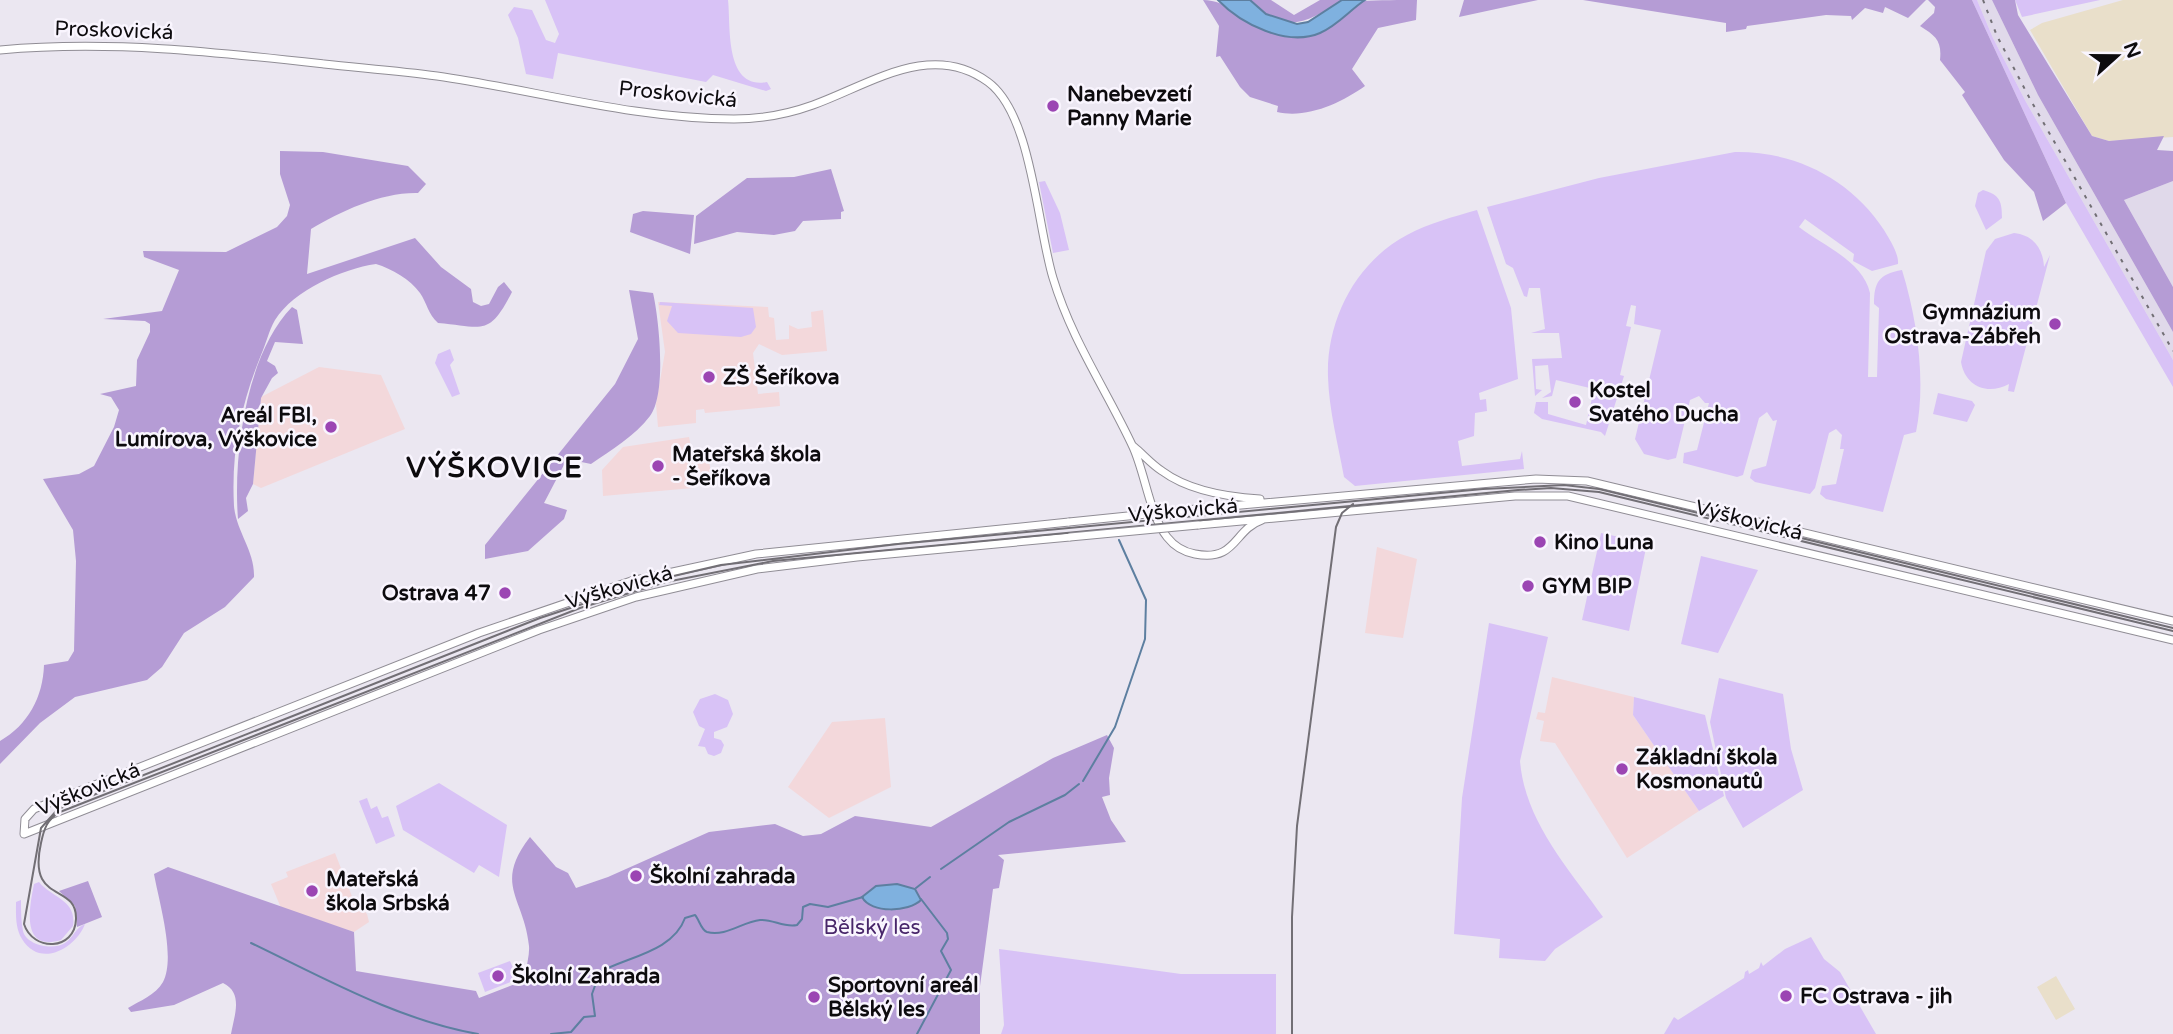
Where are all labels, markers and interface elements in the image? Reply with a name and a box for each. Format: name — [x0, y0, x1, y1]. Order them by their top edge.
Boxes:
street label: Proskovická — [54, 16, 174, 45]
north arrow — [2082, 21, 2152, 91]
text: N — [2119, 39, 2145, 61]
street label: Proskovická — [617, 76, 738, 113]
place label: Nanebevzetí Panny Marie — [1067, 82, 1193, 131]
marker: Nanebevzetí Panny Marie — [1045, 98, 1061, 114]
place label: Gymnázium Ostrava-Zábřeh — [1884, 300, 2041, 349]
marker: Gymnázium Ostrava-Zábřeh — [2047, 316, 2063, 332]
place label: ZŠ Šeříkova — [723, 364, 840, 390]
marker: ZŠ Šeříkova — [701, 369, 717, 385]
place label: Kostel Svatého Ducha — [1589, 378, 1739, 427]
marker: Kostel Svatého Ducha — [1567, 394, 1583, 410]
place label: Areál FBI, Lumírova, Výškovice — [115, 403, 317, 452]
marker: Areál FBI, Lumírova, Výškovice — [323, 419, 339, 435]
place label: Mateřská škola - Šeříkova — [672, 442, 821, 491]
district label: VÝŠKOVICE — [406, 450, 584, 485]
marker: Mateřská škola - Šeříkova — [650, 458, 666, 474]
street label: Výškovická — [1127, 493, 1239, 528]
street label: Výškovická — [1692, 495, 1805, 546]
place label: Kino Luna — [1554, 530, 1654, 555]
marker: Kino Luna — [1532, 534, 1548, 550]
street label: Výškovická — [563, 560, 675, 615]
place label: GYM BIP — [1542, 574, 1632, 599]
marker: GYM BIP — [1520, 578, 1536, 594]
place label: Ostrava 47 — [382, 581, 491, 606]
marker: Ostrava 47 — [497, 585, 513, 601]
place label: Základní škola Kosmonautů — [1636, 745, 1778, 794]
street label: Výškovická — [33, 757, 144, 822]
marker: Základní škola Kosmonautů — [1614, 761, 1630, 777]
place label: Školní zahrada — [650, 863, 795, 889]
place label: Mateřská škola Srbská — [326, 867, 450, 916]
marker: Školní zahrada — [628, 868, 644, 884]
marker: Mateřská škola Srbská — [304, 883, 320, 899]
park label: Bělský les — [823, 915, 921, 940]
place label: Školní Zahrada — [512, 963, 660, 989]
marker: Školní Zahrada — [490, 968, 506, 984]
place label: Sportovní areál Bělský les — [828, 973, 978, 1022]
place label: FC Ostrava - jih — [1800, 984, 1953, 1009]
marker: FC Ostrava - jih — [1778, 988, 1794, 1004]
marker: Sportovní areál Bělský les — [806, 989, 822, 1005]

